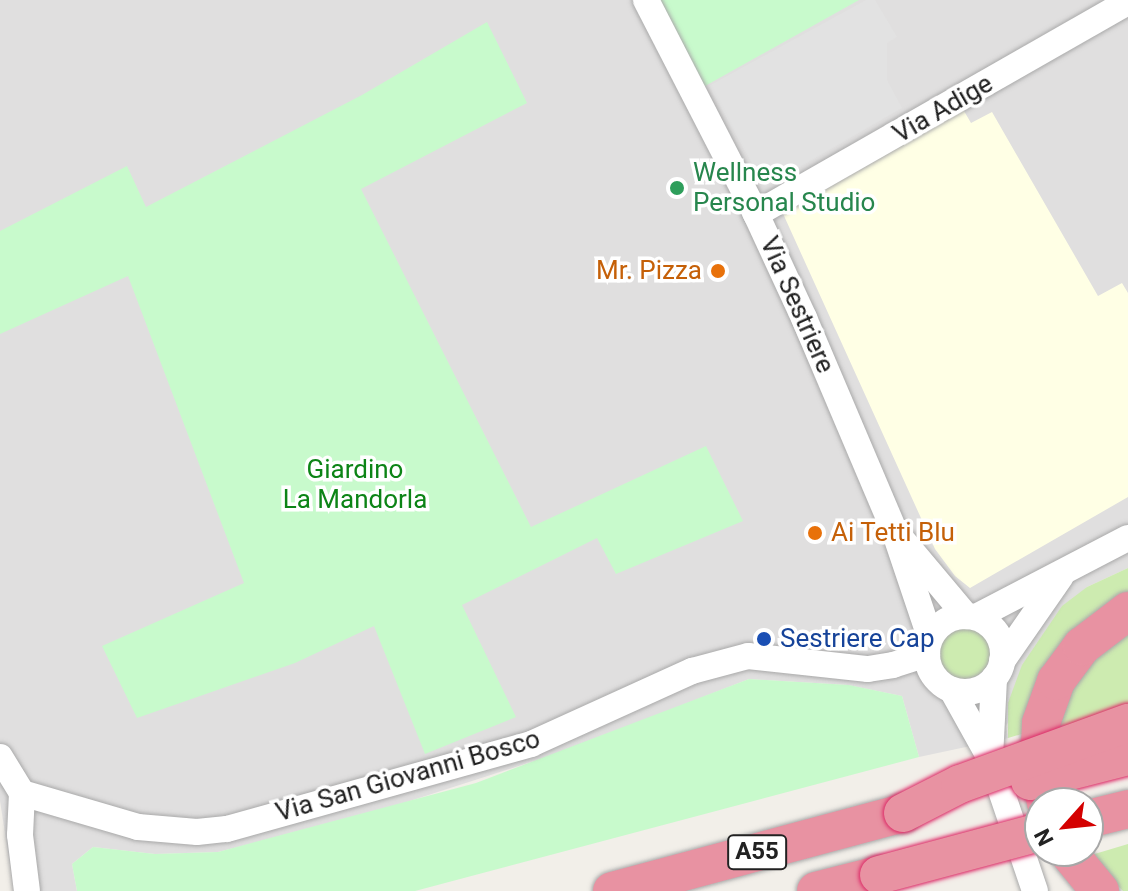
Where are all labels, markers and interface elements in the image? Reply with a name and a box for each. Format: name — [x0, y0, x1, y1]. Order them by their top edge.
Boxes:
street label: Via Adige — [888, 68, 998, 150]
place label: Wellness Personal Studio — [693, 157, 875, 218]
marker: Wellness Personal Studio — [668, 179, 686, 197]
street label: Via Sestriere — [753, 232, 841, 378]
place label: Mr. Pizza — [596, 255, 702, 287]
marker: Mr. Pizza — [709, 262, 727, 280]
park label: Giardino La Mandorla — [283, 454, 427, 516]
place label: Ai Tetti Blu — [831, 517, 955, 549]
marker: Ai Tetti Blu — [806, 524, 824, 542]
place label: Sestriere Cap — [780, 623, 935, 655]
marker: Sestriere Cap — [755, 630, 773, 648]
street label: Via San Giovanni Bosco — [272, 723, 544, 829]
north arrow — [1024, 787, 1104, 867]
text: N — [1029, 825, 1059, 850]
road number: A55 — [727, 832, 787, 872]

